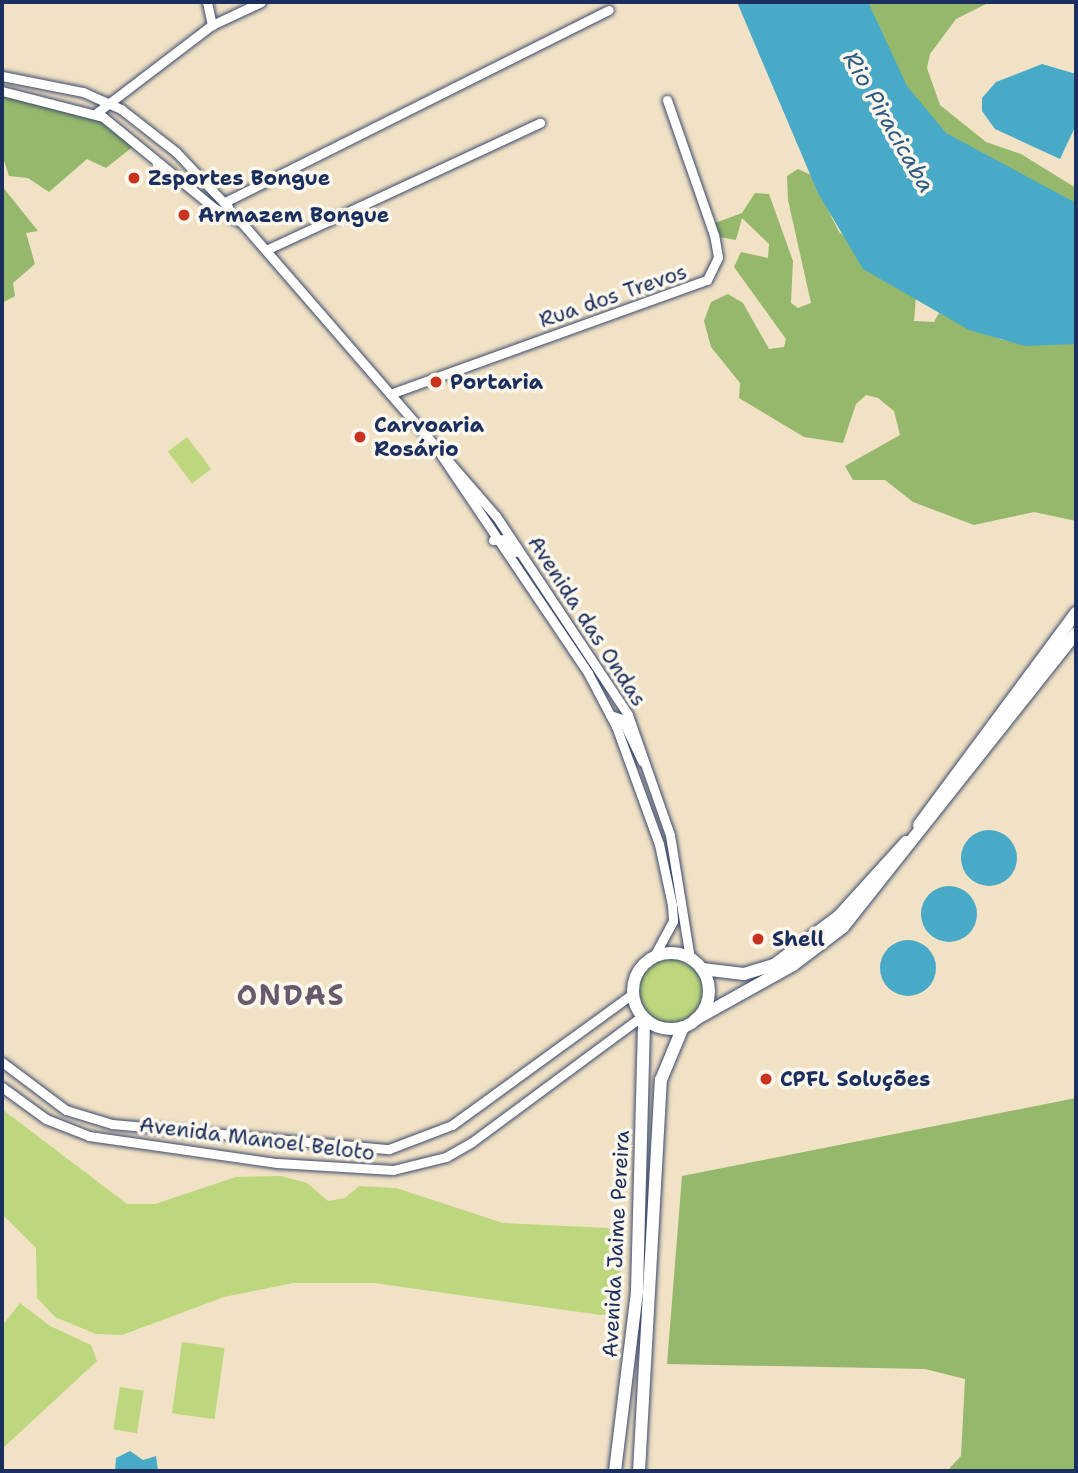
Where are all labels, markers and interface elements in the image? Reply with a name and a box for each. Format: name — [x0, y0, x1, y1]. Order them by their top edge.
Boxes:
water label: Rio Piracicaba — [837, 46, 941, 198]
place label: Zsportes Bongue — [148, 165, 330, 191]
marker: Zsportes Bongue — [126, 170, 142, 186]
place label: Armazem Bongue — [198, 202, 389, 228]
marker: Armazem Bongue — [176, 207, 192, 223]
street label: Rua dos Trevos — [536, 259, 690, 333]
place label: Portaria — [450, 369, 543, 395]
marker: Portaria — [428, 374, 444, 390]
place label: Carvoaria Rosário — [374, 412, 484, 462]
marker: Carvoaria Rosário — [352, 429, 368, 445]
street label: Avenida das Ondas — [523, 531, 651, 711]
place label: Shell — [772, 926, 825, 952]
marker: Shell — [750, 931, 766, 947]
district label: ONDAS — [237, 978, 345, 1012]
place label: CPFL Soluções — [780, 1066, 930, 1092]
marker: CPFL Soluções — [758, 1071, 774, 1087]
street label: Avenida Manoel Beloto — [138, 1112, 376, 1166]
street label: Avenida Jaime Pereira — [597, 1130, 635, 1358]

